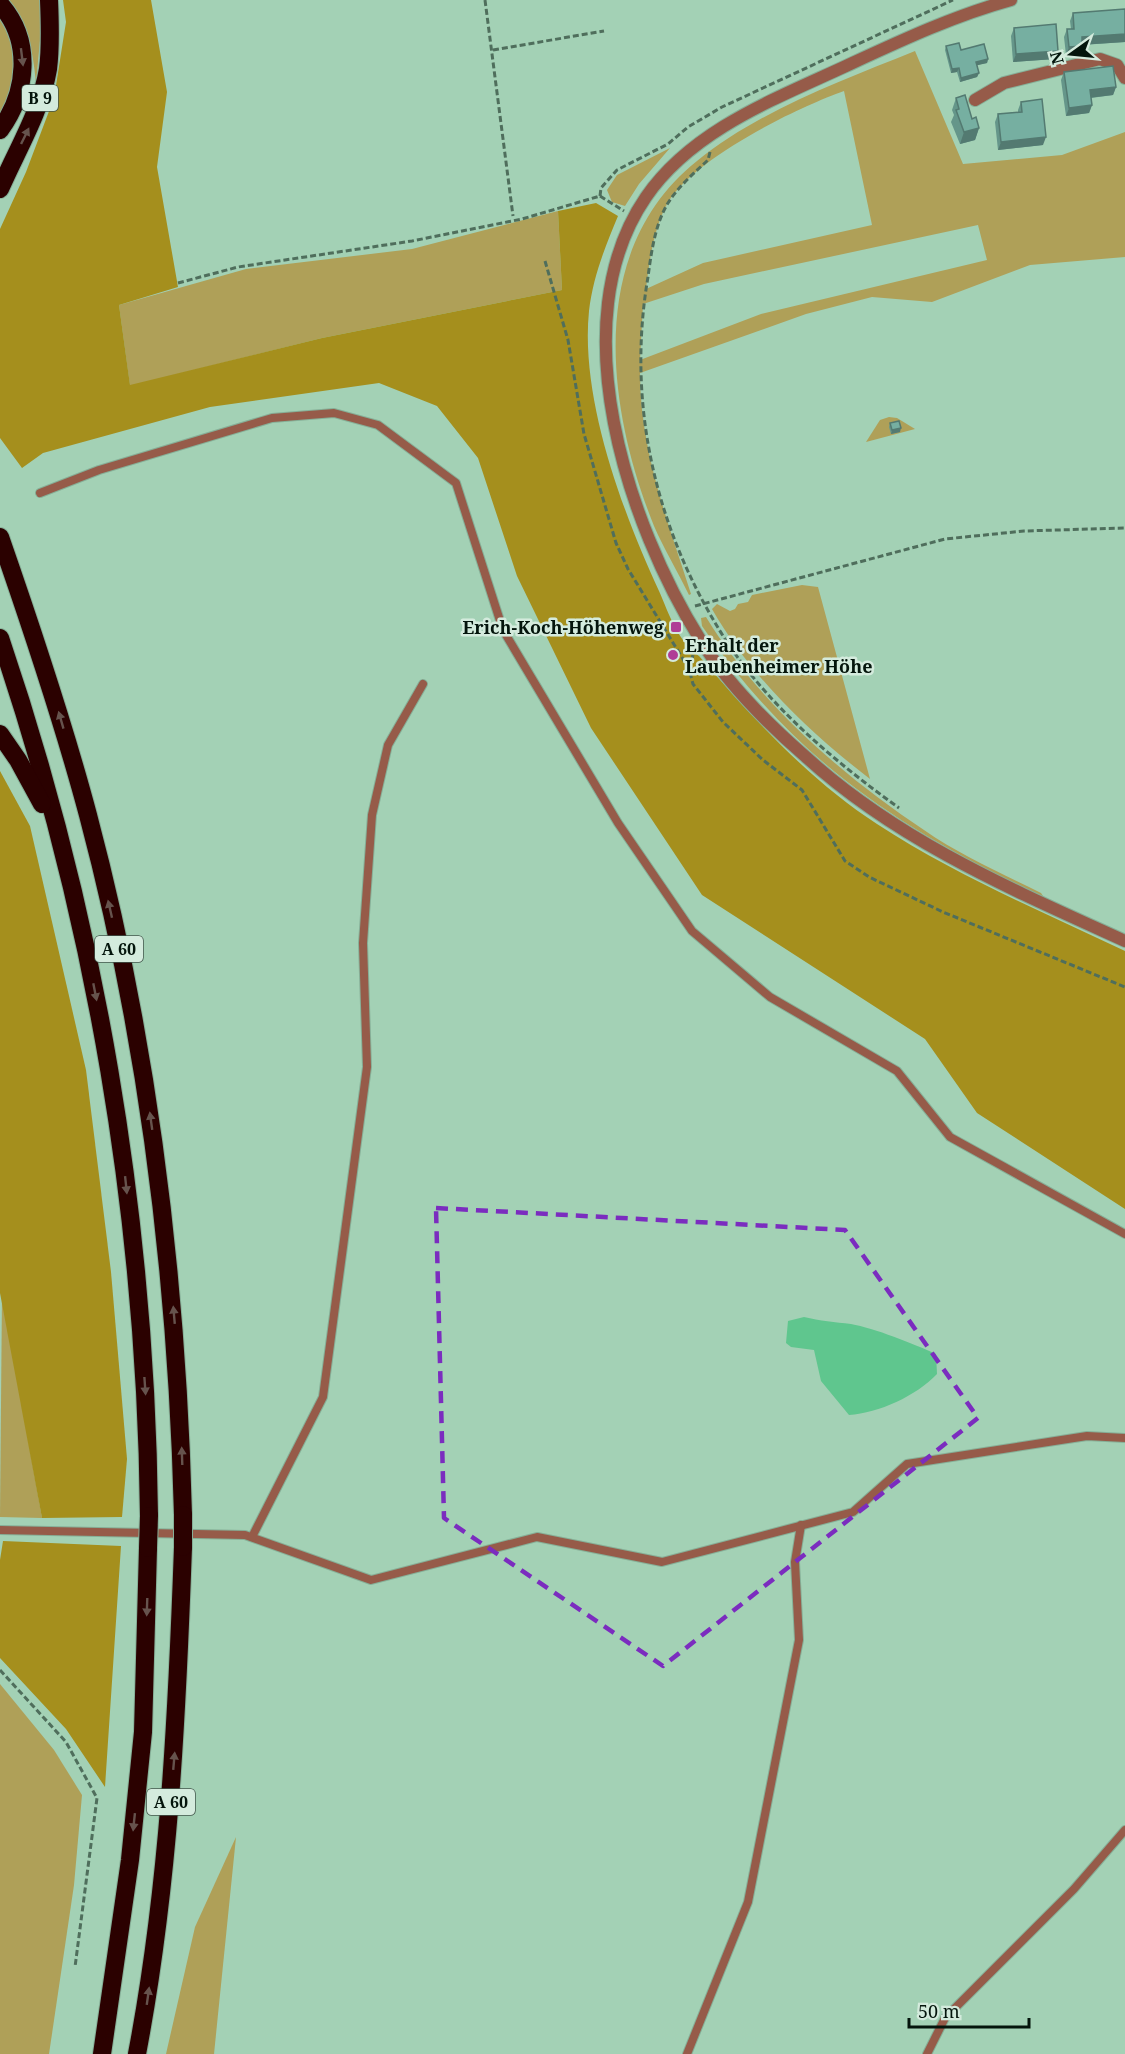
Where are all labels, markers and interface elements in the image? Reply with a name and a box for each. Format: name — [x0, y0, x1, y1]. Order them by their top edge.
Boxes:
north arrow — [1041, 24, 1101, 84]
one-way arrow — [17, 48, 27, 67]
text: N — [1044, 49, 1069, 67]
road number: B 9 — [22, 85, 58, 111]
one-way arrow — [20, 127, 30, 144]
place label: Erich-Koch-Höhenweg — [463, 615, 665, 639]
marker: Erich-Koch-Höhenweg — [669, 620, 683, 634]
place label: Erhalt der Laubenheimer Höhe — [685, 633, 872, 678]
marker: Erhalt der Laubenheimer Höhe — [666, 648, 680, 662]
one-way arrow — [56, 711, 65, 729]
one-way arrow — [105, 900, 115, 918]
road number: A 60 — [95, 936, 143, 962]
one-way arrow — [91, 983, 100, 1002]
one-way arrow — [146, 1112, 155, 1131]
one-way arrow — [121, 1175, 131, 1194]
one-way arrow — [169, 1305, 179, 1324]
one-way arrow — [140, 1377, 150, 1396]
one-way arrow — [177, 1447, 186, 1466]
one-way arrow — [142, 1597, 151, 1616]
one-way arrow — [169, 1752, 179, 1771]
road number: A 60 — [147, 1789, 195, 1815]
one-way arrow — [129, 1813, 139, 1832]
one-way arrow — [143, 1987, 152, 2006]
scale bar — [909, 1991, 1029, 2029]
text: 50 m — [918, 1999, 960, 2023]

